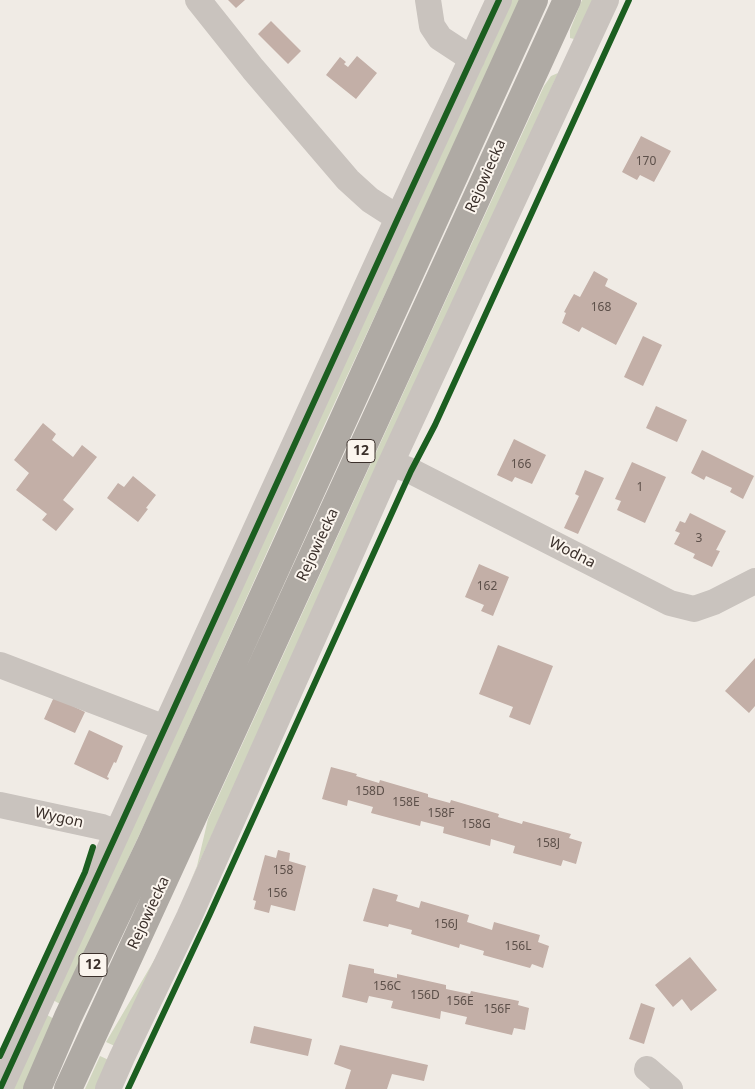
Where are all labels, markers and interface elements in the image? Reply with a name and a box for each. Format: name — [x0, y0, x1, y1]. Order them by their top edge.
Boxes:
street label: Rejowiecka — [462, 137, 510, 215]
house number: 170 — [636, 155, 656, 169]
house number: 168 — [591, 301, 611, 315]
road number: 12 — [347, 440, 375, 462]
house number: 166 — [511, 458, 531, 472]
house number: 1 — [637, 481, 643, 495]
street label: Rejowiecka — [293, 506, 343, 584]
house number: 3 — [696, 532, 702, 546]
street label: Wodna — [546, 534, 598, 572]
house number: 162 — [477, 580, 497, 594]
house number: 158D — [355, 785, 385, 799]
house number: 158E — [392, 796, 420, 810]
street label: Wygon — [33, 804, 85, 832]
house number: 158F — [428, 807, 454, 821]
house number: 158G — [461, 818, 491, 832]
house number: 158J — [536, 837, 560, 851]
house number: 158 — [273, 864, 293, 878]
street label: Rejowiecka — [124, 874, 174, 952]
house number: 156 — [267, 887, 287, 901]
house number: 156J — [434, 918, 458, 932]
house number: 156L — [505, 940, 531, 954]
road number: 12 — [79, 954, 107, 976]
house number: 156C — [373, 980, 401, 994]
house number: 156D — [410, 989, 440, 1003]
house number: 156E — [446, 995, 474, 1009]
house number: 156F — [484, 1003, 510, 1017]

